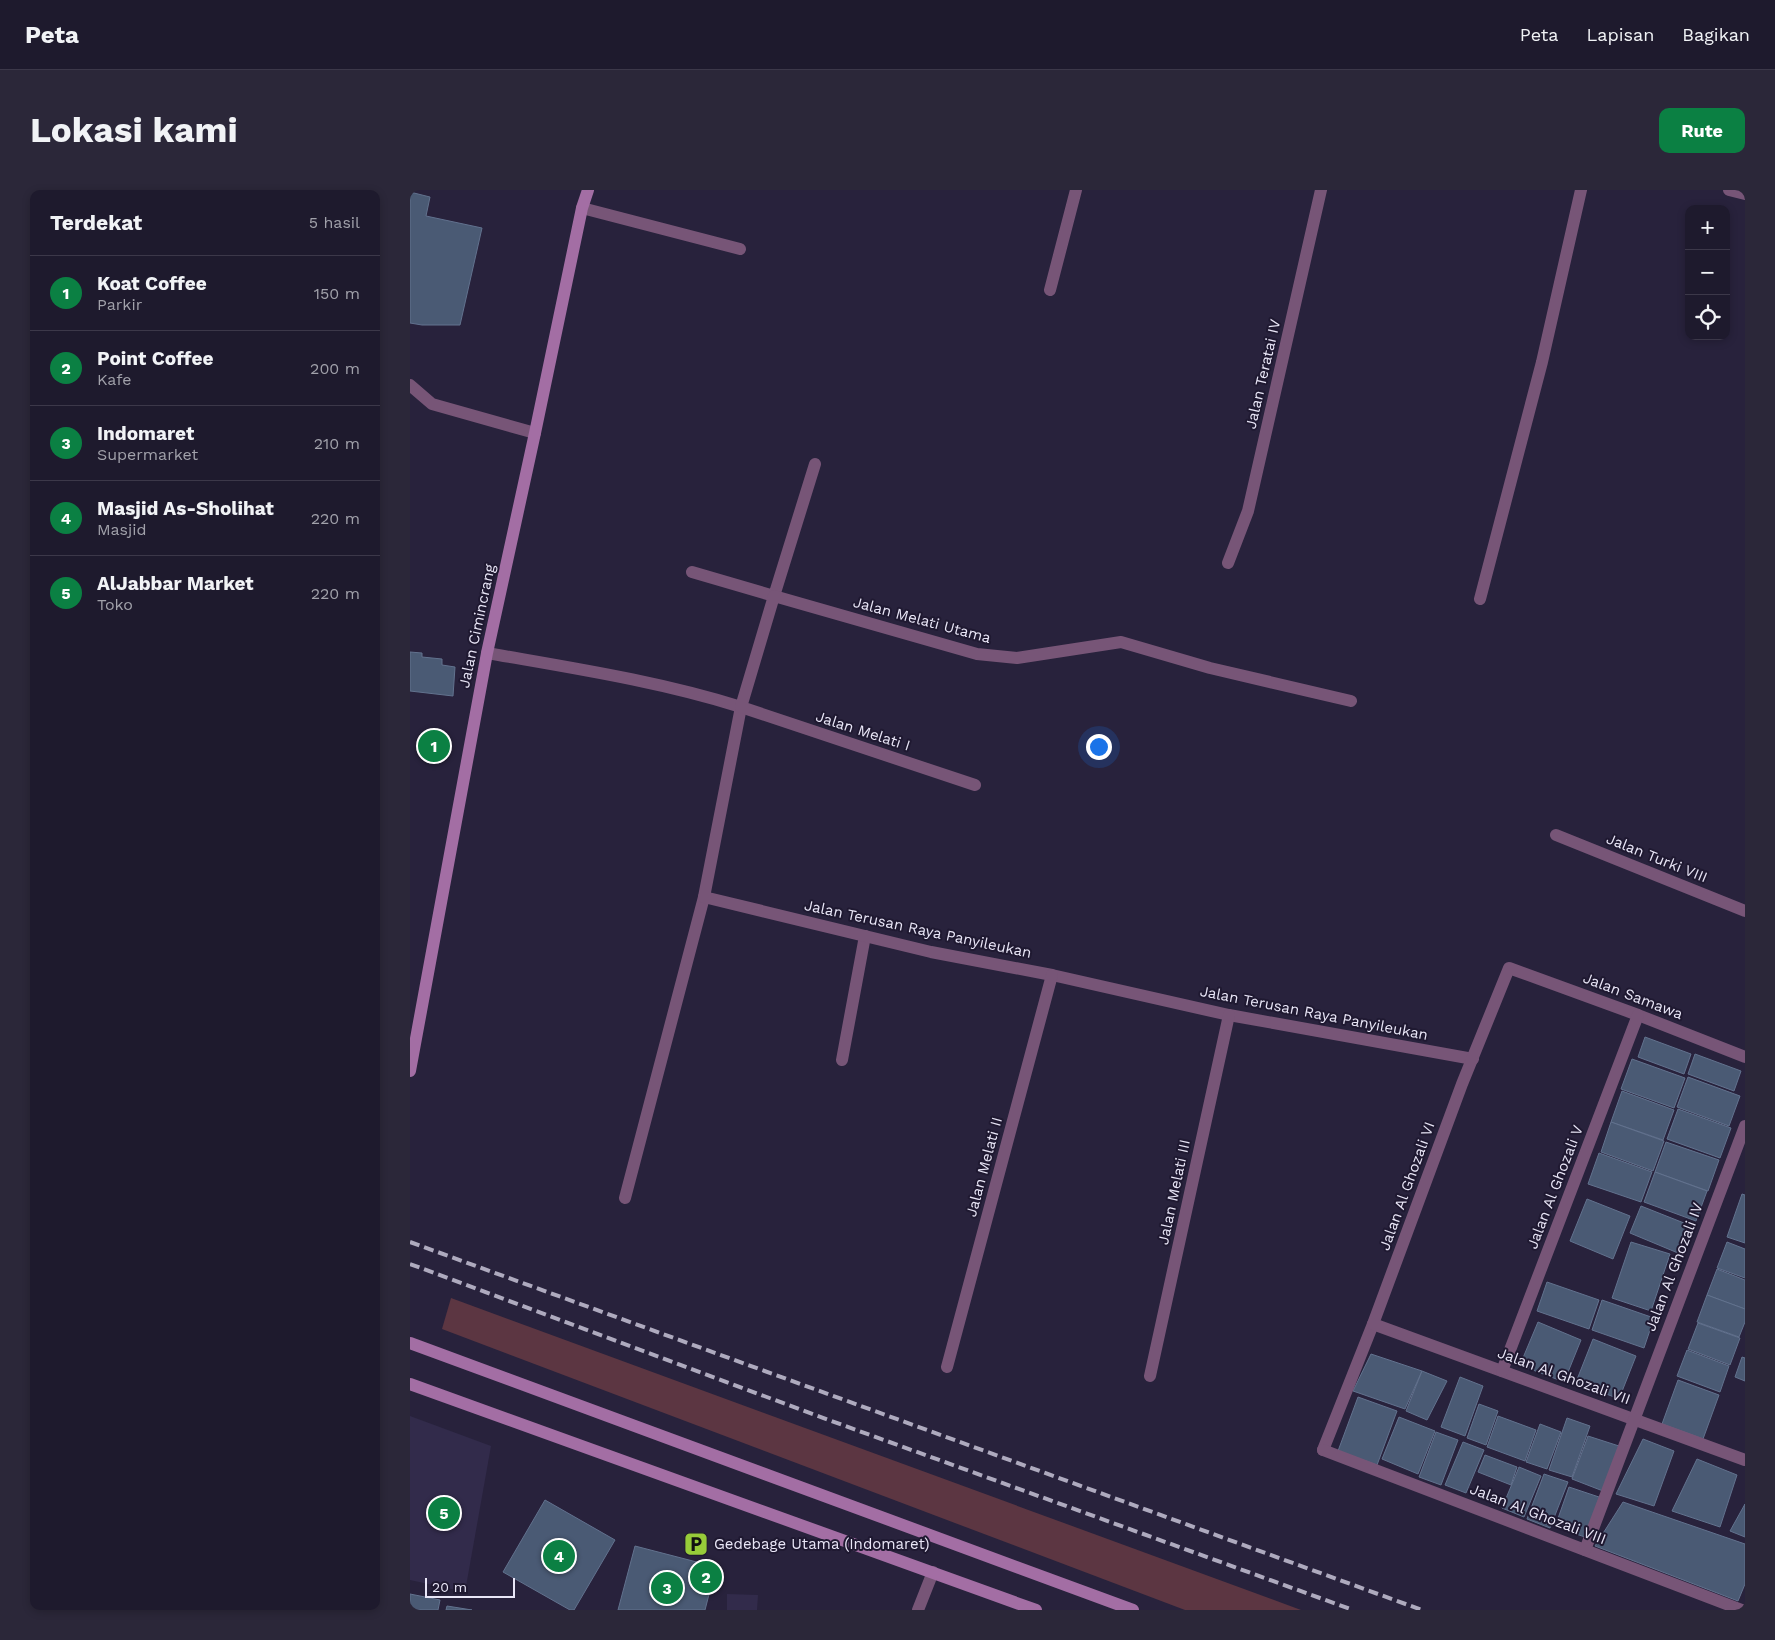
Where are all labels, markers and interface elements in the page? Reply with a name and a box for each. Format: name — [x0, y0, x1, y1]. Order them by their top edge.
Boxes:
text: Peta — [25, 21, 79, 49]
text: Peta — [1520, 24, 1558, 45]
text: Lapisan — [1586, 24, 1654, 45]
text: Bagikan — [1682, 24, 1750, 45]
button: Rute — [1659, 108, 1745, 153]
text: Lokasi kami — [30, 109, 238, 151]
map controls — [1685, 205, 1730, 340]
button: + — [1685, 205, 1730, 250]
text: Terdekat — [50, 210, 142, 235]
text: 5 hasil — [309, 213, 360, 232]
button: − — [1685, 250, 1730, 295]
text: Koat Coffee — [97, 272, 207, 295]
text: 1 — [63, 284, 69, 303]
text: 150 m — [314, 284, 360, 303]
text: Parkir — [97, 295, 142, 314]
button: locate — [1685, 295, 1730, 340]
street label: Jalan Teratai IV — [1242, 317, 1284, 431]
text: Point Coffee — [97, 347, 213, 370]
text: 2 — [61, 359, 71, 378]
text: 200 m — [310, 359, 360, 378]
text: Kafe — [97, 370, 132, 389]
text: Indomaret — [97, 422, 194, 445]
text: 3 — [61, 434, 71, 453]
text: 210 m — [314, 434, 360, 453]
text: Supermarket — [97, 445, 198, 464]
text: Masjid As-Sholihat — [97, 497, 274, 520]
text: 4 — [61, 509, 71, 528]
text: 220 m — [311, 509, 360, 528]
text: Masjid — [97, 520, 147, 539]
street label: Jalan Cimincrang — [455, 562, 499, 690]
text: AlJabbar Market — [97, 572, 254, 595]
text: 5 — [61, 584, 71, 603]
text: 220 m — [311, 584, 360, 603]
street label: Jalan Melati Utama — [851, 593, 993, 647]
text: Toko — [97, 595, 133, 614]
street label: Jalan Melati I — [814, 707, 912, 755]
pin: 1 — [418, 727, 450, 765]
your location — [1086, 734, 1112, 760]
street label: Jalan Turki VIII — [1604, 830, 1710, 886]
street label: Jalan Terusan Raya Panyileukan — [803, 896, 1033, 962]
street label: Jalan Samawa — [1580, 969, 1686, 1024]
street label: Jalan Terusan Raya Panyileukan — [1198, 982, 1430, 1044]
street label: Jalan Melati II — [962, 1115, 1006, 1219]
street label: Jalan Al Ghozali VI — [1375, 1119, 1439, 1253]
street label: Jalan Al Ghozali V — [1523, 1122, 1587, 1251]
street label: Jalan Melati III — [1154, 1138, 1194, 1246]
street label: Jalan Al Ghozali IV — [1641, 1200, 1707, 1334]
street label: Jalan Al Ghozali VII — [1495, 1344, 1633, 1408]
street label: Jalan Al Ghozali VIII — [1467, 1480, 1609, 1548]
pin: 5 — [428, 1494, 460, 1532]
parking icon: Gedebage Utama (Indomaret) — [683, 1531, 709, 1557]
place label: Gedebage Utama (Indomaret) — [714, 1535, 930, 1553]
pin: 4 — [543, 1537, 575, 1575]
pin: 2 — [690, 1558, 722, 1596]
pin: 3 — [651, 1569, 683, 1607]
scale bar — [425, 1575, 515, 1598]
text: 20 m — [432, 1579, 467, 1595]

